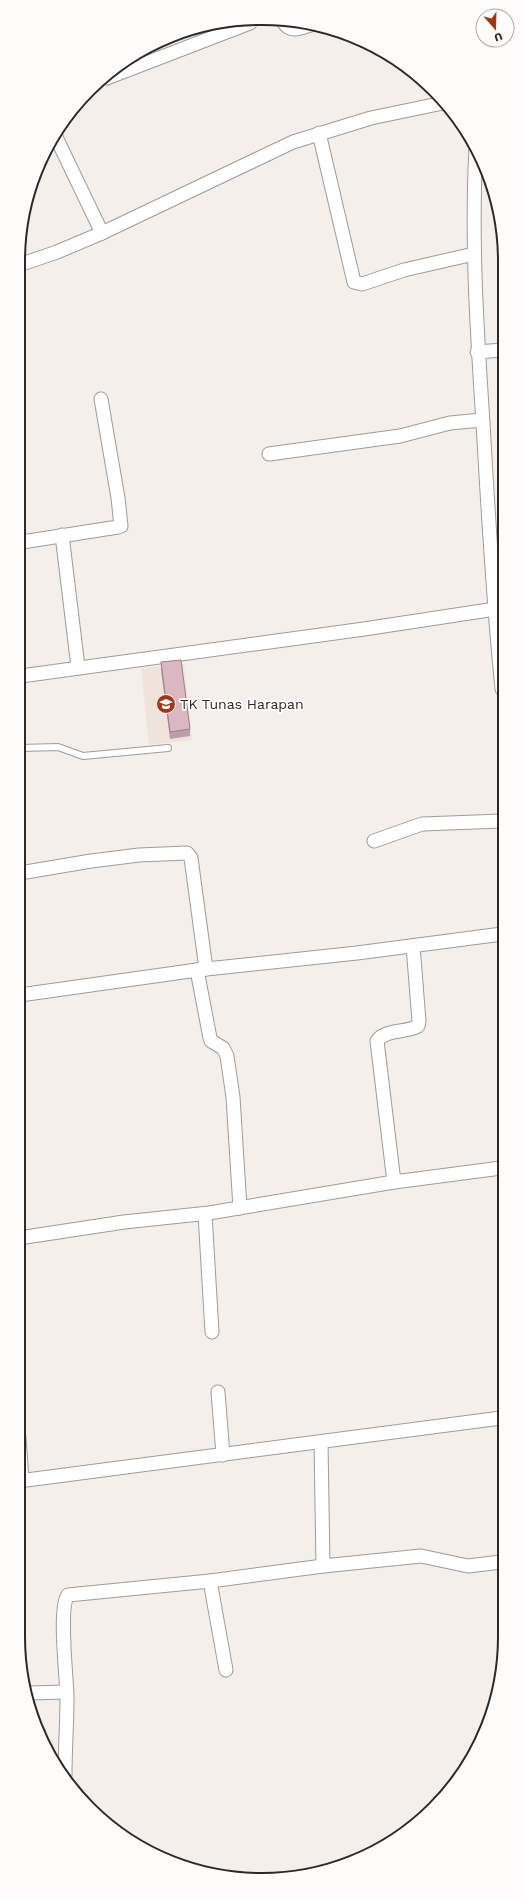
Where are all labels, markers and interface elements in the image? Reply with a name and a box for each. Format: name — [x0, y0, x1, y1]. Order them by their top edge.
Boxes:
north arrow — [475, 8, 515, 48]
text: U — [492, 29, 504, 44]
school or university icon: TK Tunas Harapan — [155, 693, 177, 715]
place label: TK Tunas Harapan — [180, 696, 304, 712]

